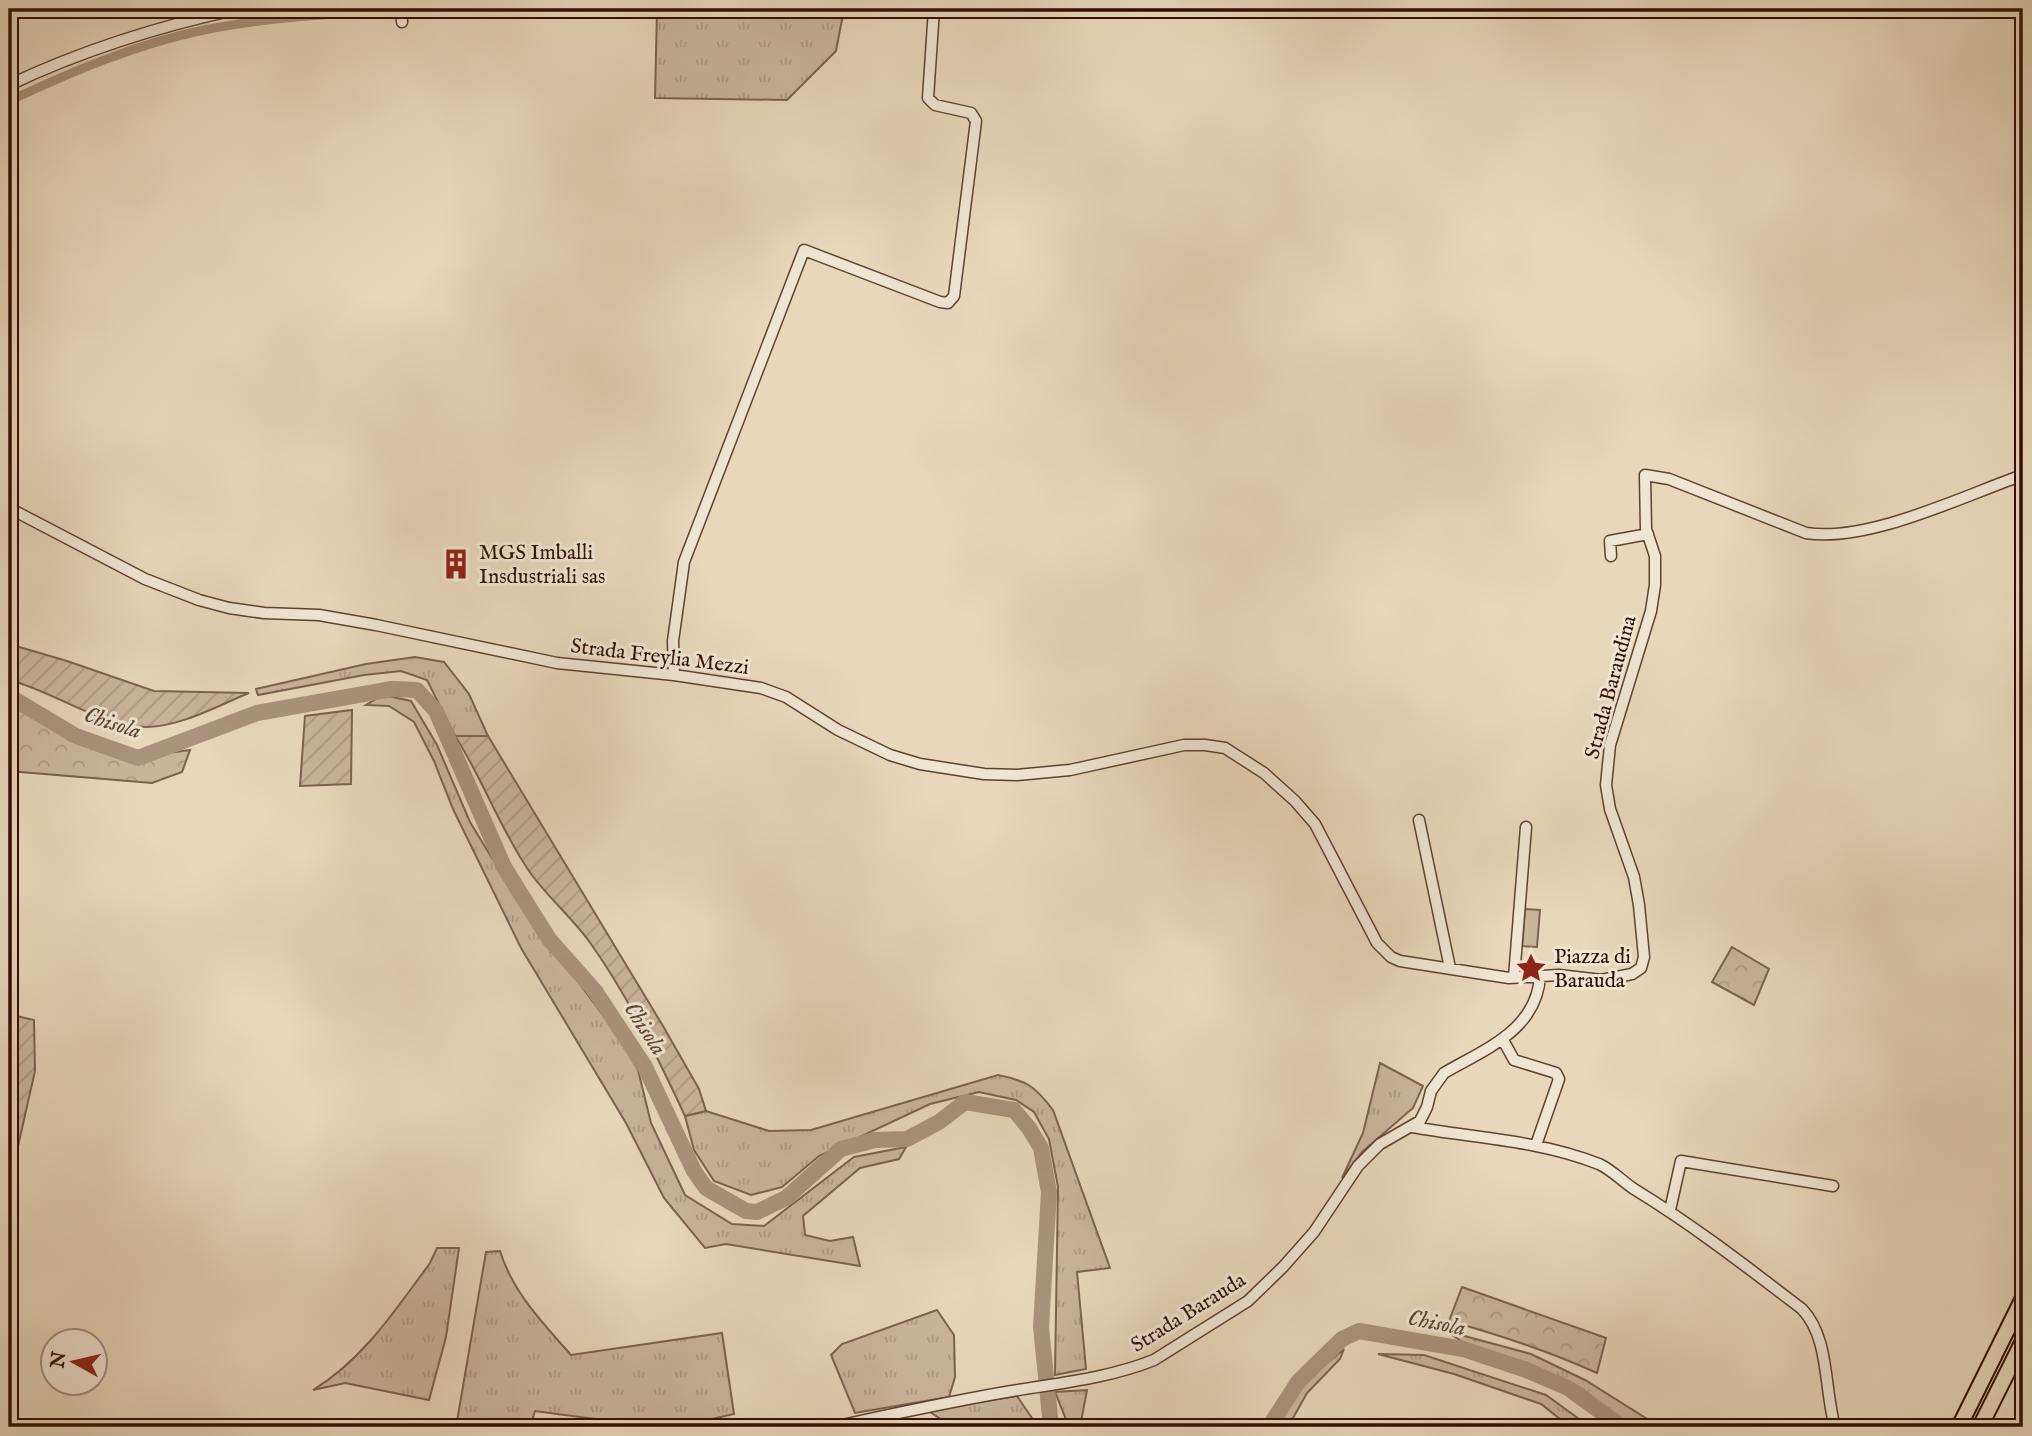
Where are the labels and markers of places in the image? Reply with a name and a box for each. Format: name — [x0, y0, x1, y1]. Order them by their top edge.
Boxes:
place label: MGS Imballi Insdustriali sas — [479, 540, 605, 591]
building icon: MGS Imballi Insdustriali sas — [439, 547, 473, 581]
place label: Piazza di Barauda — [1554, 944, 1631, 995]
place icon: Piazza di Barauda — [1514, 951, 1548, 985]

